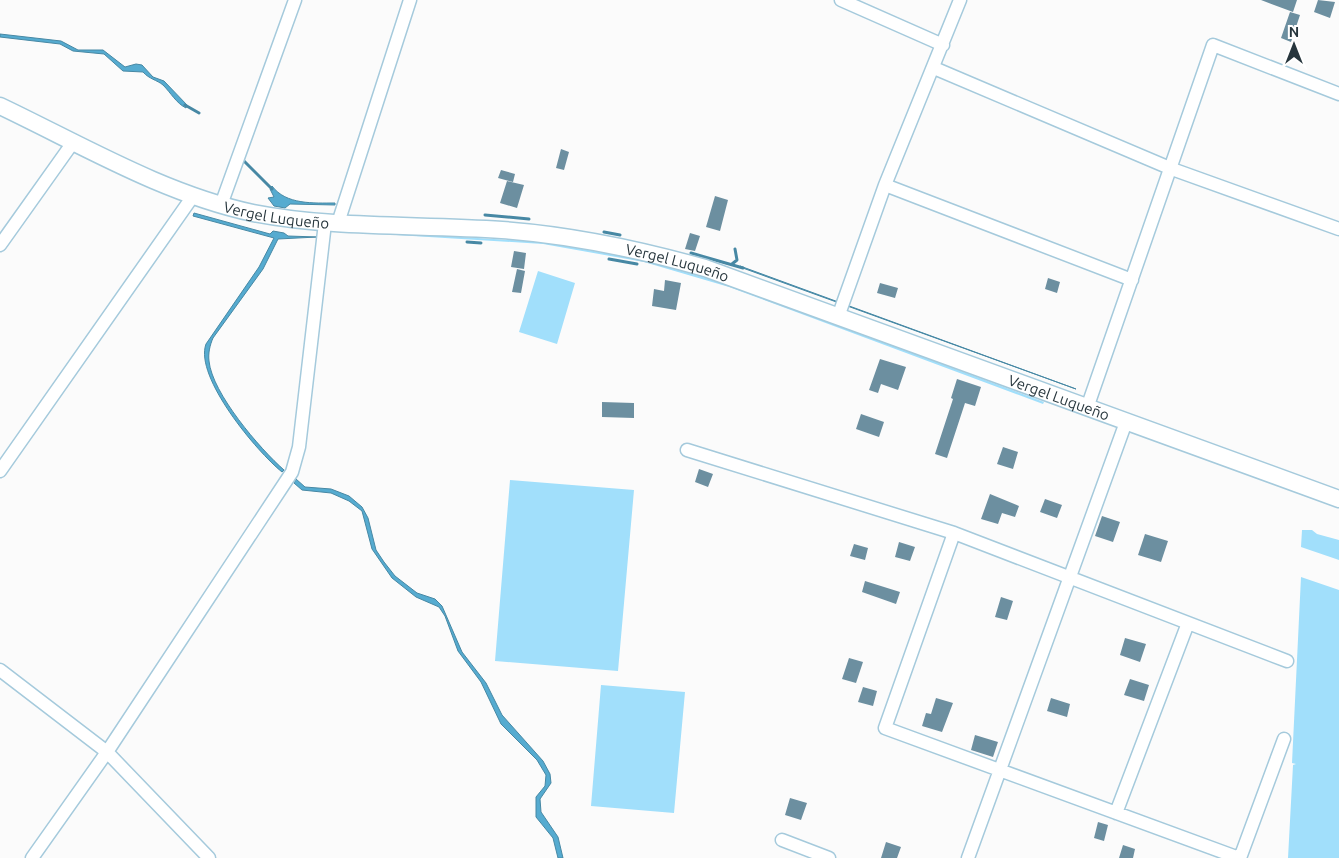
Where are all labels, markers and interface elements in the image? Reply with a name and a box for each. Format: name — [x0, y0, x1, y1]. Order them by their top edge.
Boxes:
north arrow — [1269, 20, 1319, 70]
text: N — [1289, 24, 1299, 40]
street label: Vergel Luqueño — [222, 198, 330, 231]
street label: Vergel Luqueño — [624, 240, 732, 285]
street label: Vergel Luqueño — [1006, 371, 1112, 423]

